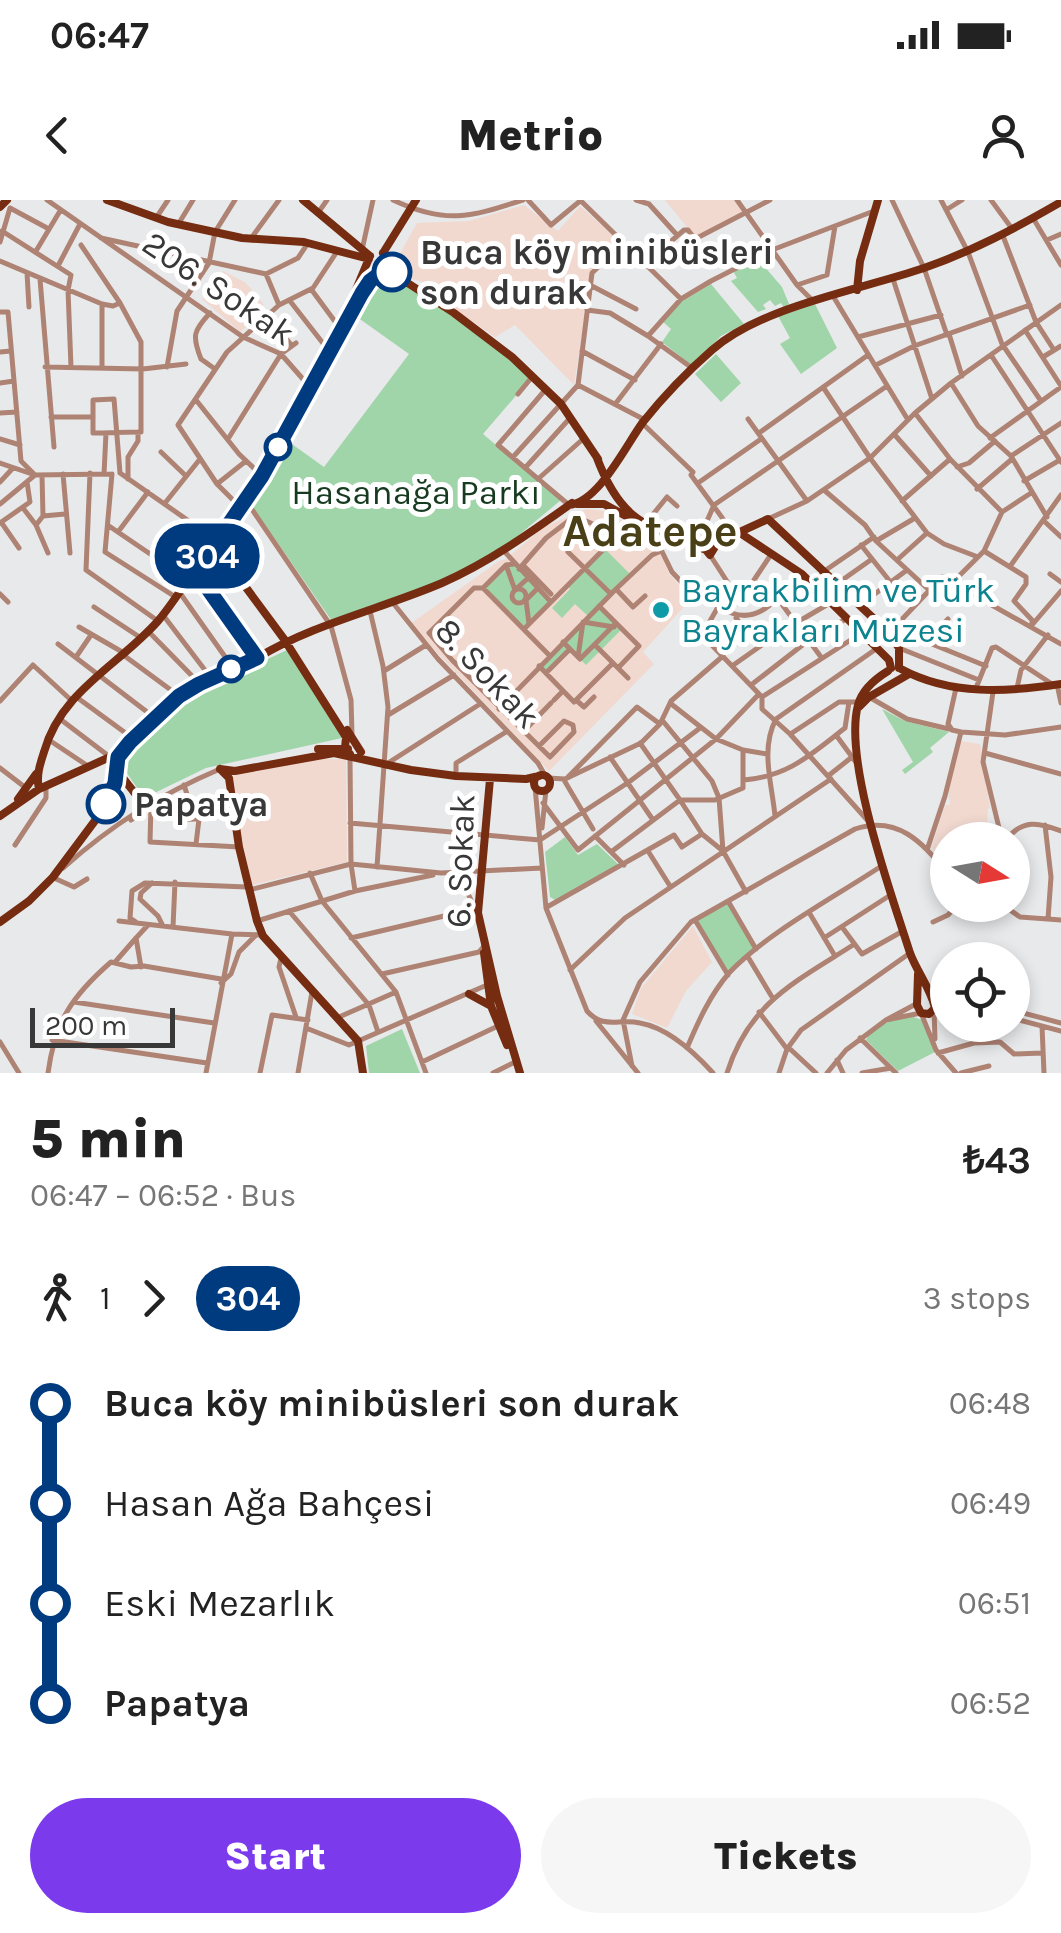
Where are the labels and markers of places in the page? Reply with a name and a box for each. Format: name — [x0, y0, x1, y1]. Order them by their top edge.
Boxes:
place label: Buca köy minibüsleri son durak — [420, 232, 774, 313]
marker: Buca köy minibüsleri son durak — [373, 253, 411, 291]
unlabelled marker — [265, 434, 291, 460]
place label: Bayrakbilim ve Türk Bayrakları Müzesi — [681, 570, 995, 651]
marker: Bayrakbilim ve Türk Bayrakları Müzesi — [650, 599, 672, 621]
unlabelled marker — [218, 656, 244, 682]
place label: Papatya — [134, 784, 269, 826]
marker: Papatya — [87, 785, 125, 823]

